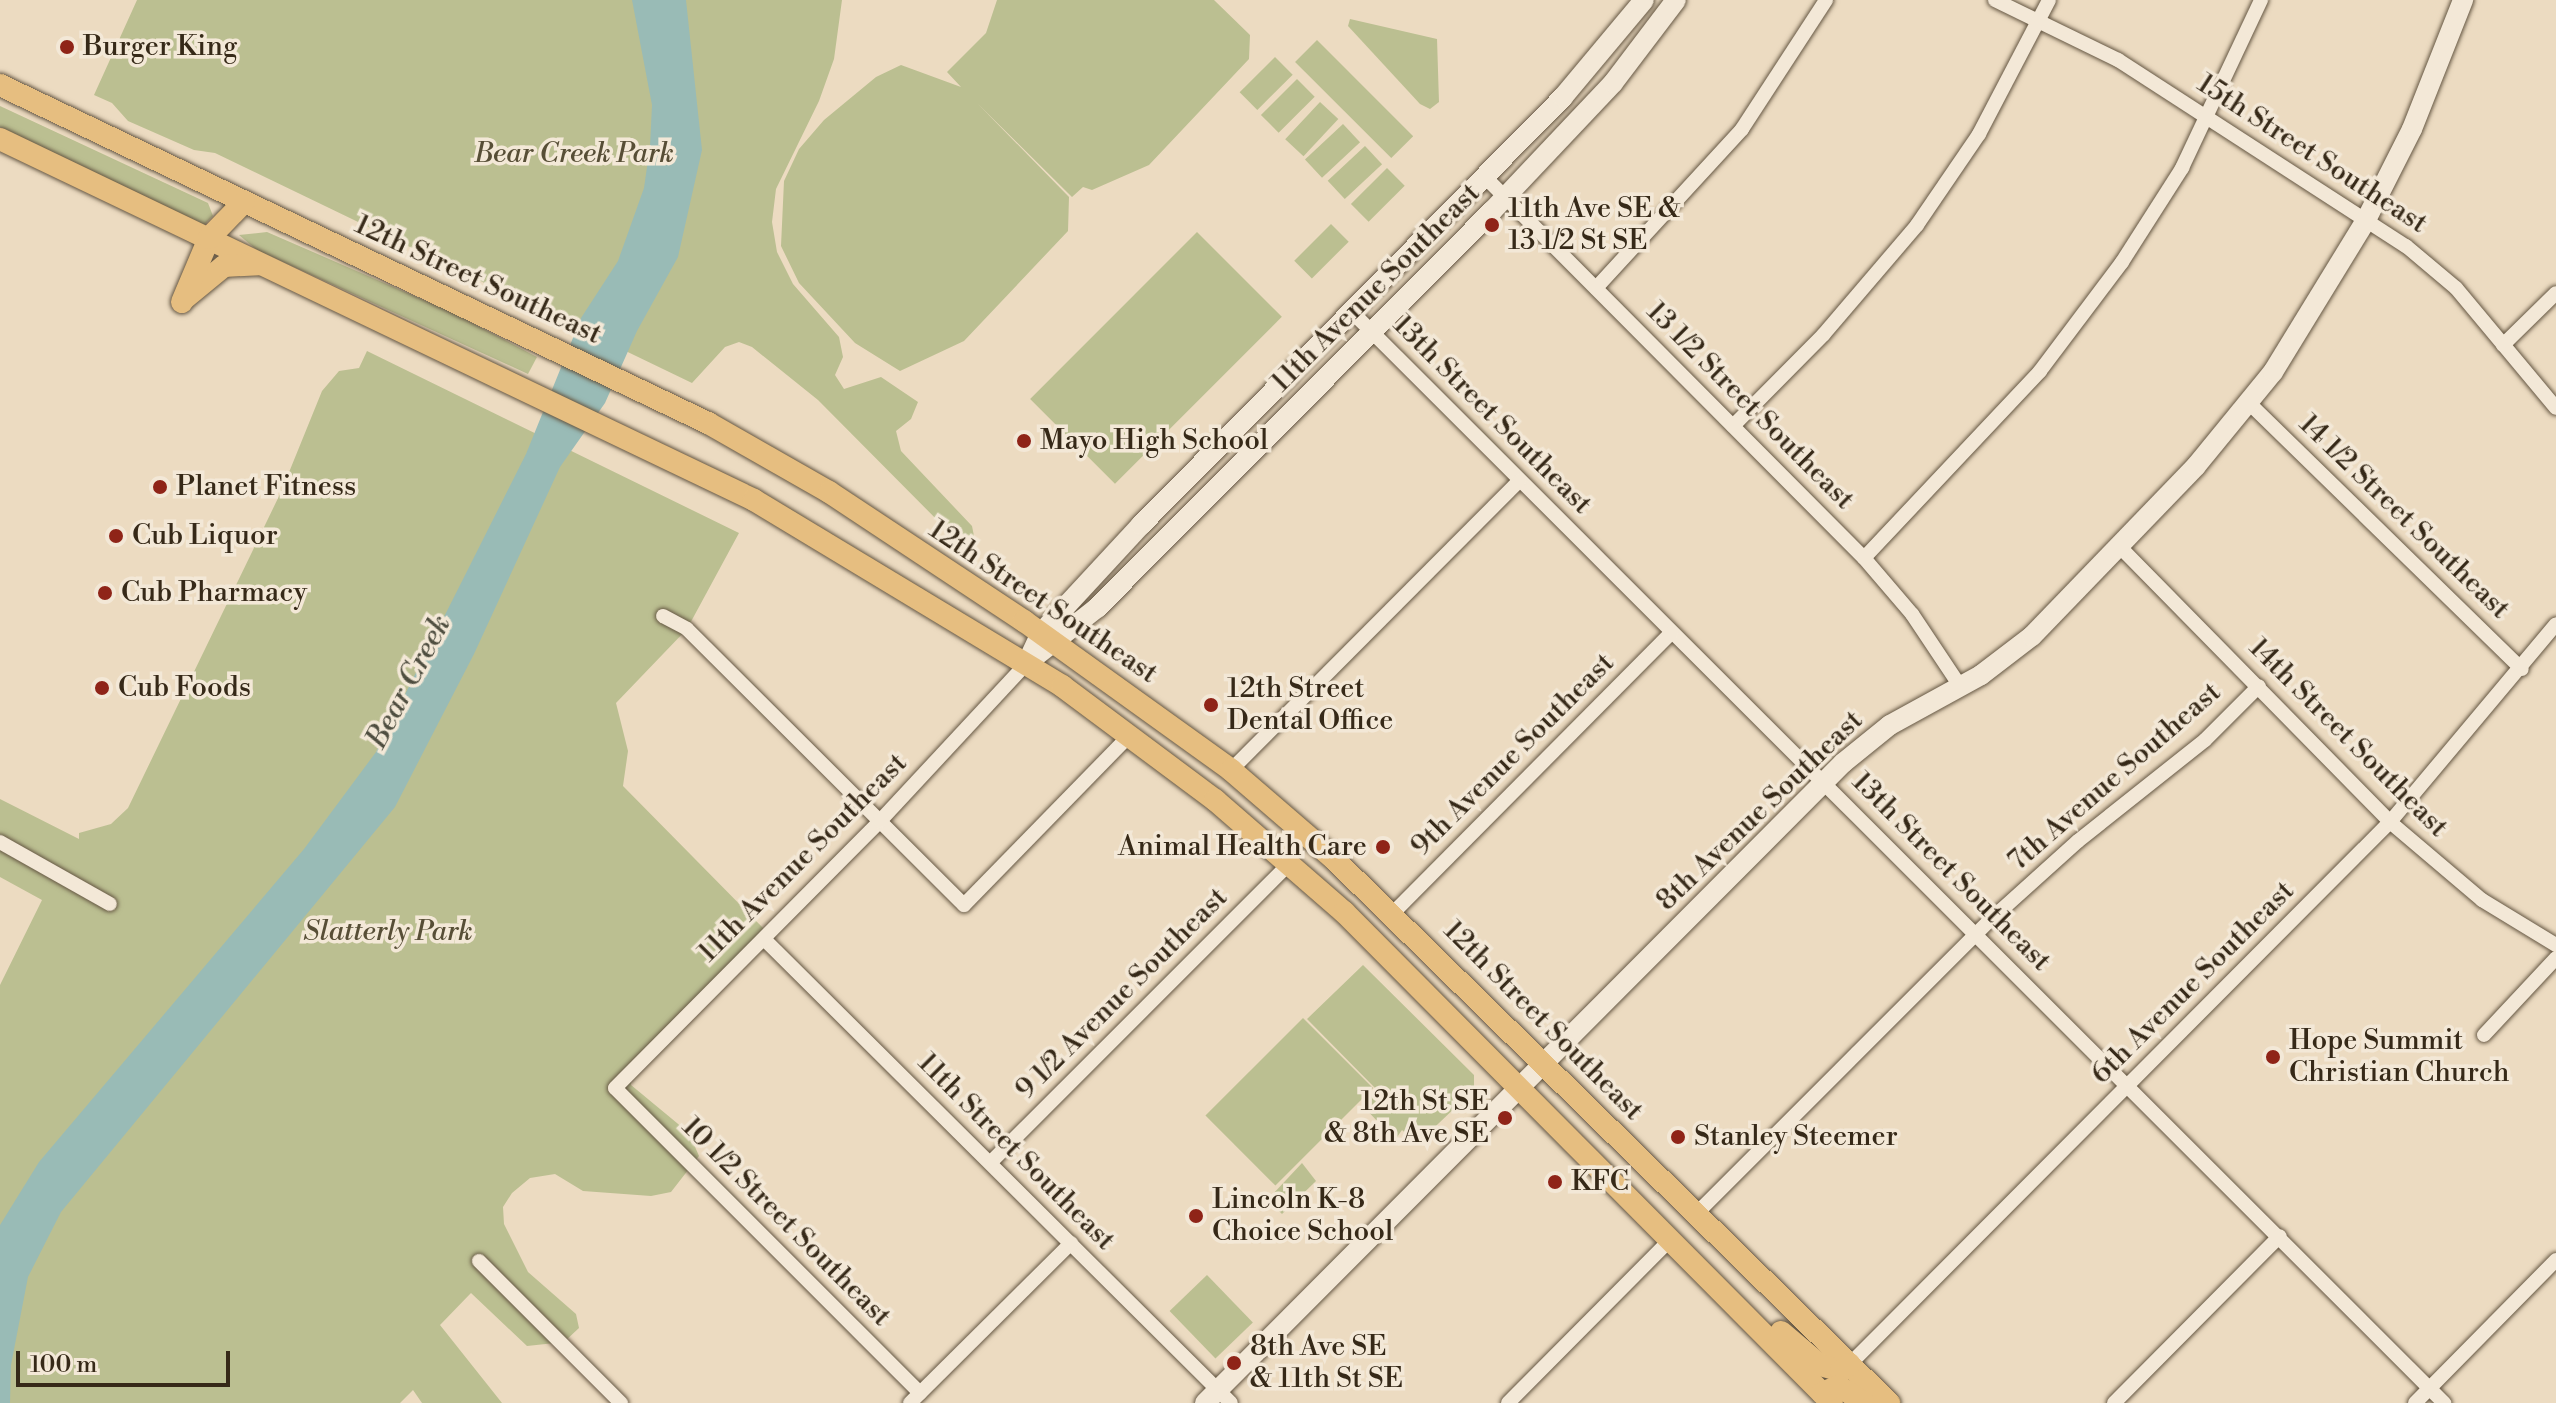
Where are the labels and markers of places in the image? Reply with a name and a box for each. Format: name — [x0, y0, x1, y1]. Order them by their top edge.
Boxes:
place label: Burger King — [83, 30, 238, 64]
marker: Burger King — [58, 38, 76, 56]
place label: 11th Ave SE & 13 1/2 St SE — [1508, 192, 1681, 258]
marker: 11th Ave SE & 13 1/2 St SE — [1483, 216, 1501, 234]
place label: Mayo High School — [1040, 424, 1268, 458]
marker: Mayo High School — [1015, 432, 1033, 450]
place label: Planet Fitness — [176, 470, 356, 504]
marker: Planet Fitness — [151, 478, 169, 496]
place label: Cub Liquor — [132, 519, 278, 553]
marker: Cub Liquor — [107, 527, 125, 545]
place label: Cub Pharmacy — [121, 576, 307, 610]
marker: Cub Pharmacy — [96, 584, 114, 602]
place label: Cub Foods — [118, 671, 251, 705]
place label: 12th Street Dental Office — [1227, 672, 1393, 738]
marker: Cub Foods — [93, 679, 111, 697]
marker: 12th Street Dental Office — [1202, 696, 1220, 714]
place label: Animal Health Care — [1118, 830, 1367, 864]
marker: Animal Health Care — [1374, 838, 1392, 856]
place label: Hope Summit Christian Church — [2289, 1024, 2509, 1090]
marker: Hope Summit Christian Church — [2264, 1048, 2282, 1066]
place label: 12th St SE & 8th Ave SE — [1324, 1085, 1489, 1151]
marker: 12th St SE & 8th Ave SE — [1496, 1109, 1514, 1127]
place label: Stanley Steemer — [1694, 1120, 1898, 1154]
marker: Stanley Steemer — [1669, 1128, 1687, 1146]
place label: KFC — [1571, 1165, 1629, 1199]
marker: KFC — [1546, 1173, 1564, 1191]
place label: Lincoln K-8 Choice School — [1212, 1183, 1393, 1249]
marker: Lincoln K-8 Choice School — [1187, 1207, 1205, 1225]
place label: 8th Ave SE & 11th St SE — [1250, 1330, 1403, 1396]
marker: 8th Ave SE & 11th St SE — [1225, 1354, 1243, 1372]

